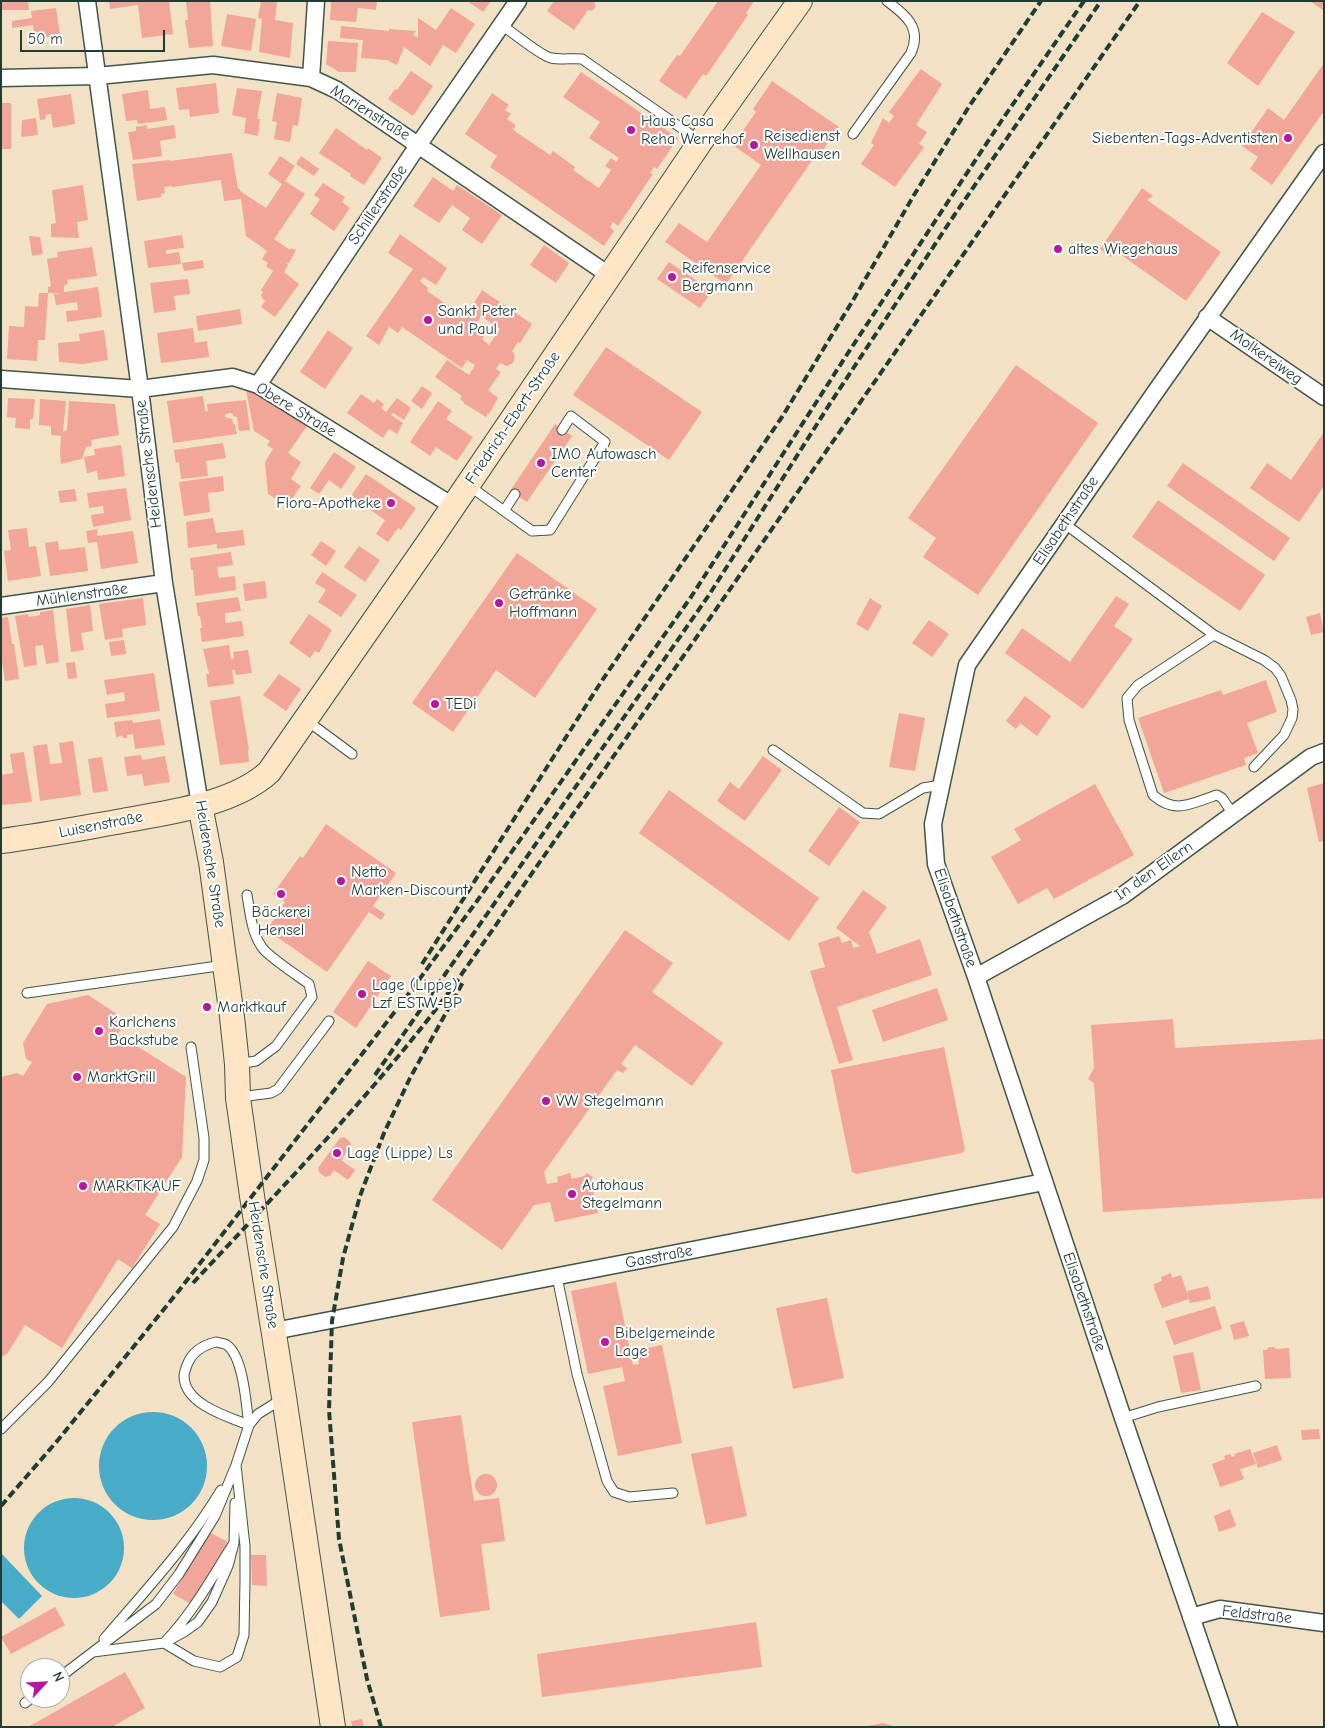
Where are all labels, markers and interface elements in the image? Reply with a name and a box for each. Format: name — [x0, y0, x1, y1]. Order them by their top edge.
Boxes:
scale bar — [22, 20, 168, 52]
text: 50 m — [28, 30, 63, 48]
street label: Marienstraße — [327, 81, 413, 145]
place label: Haus Casa Reha Werrehof — [641, 111, 743, 149]
marker: Haus Casa Reha Werrehof — [625, 124, 637, 136]
place label: Reisedienst Wellhausen — [764, 126, 840, 164]
place label: Siebenten-Tags-Adventisten — [1092, 128, 1278, 148]
marker: Siebenten-Tags-Adventisten — [1282, 132, 1294, 144]
marker: Reisedienst Wellhausen — [748, 139, 760, 151]
street label: Schillerstraße — [344, 161, 412, 249]
place label: altes Wiegehaus — [1068, 239, 1178, 259]
marker: altes Wiegehaus — [1052, 243, 1064, 255]
place label: Reifenservice Bergmann — [682, 258, 771, 296]
marker: Reifenservice Bergmann — [666, 271, 678, 283]
place label: Sankt Peter und Paul — [438, 301, 516, 339]
marker: Sankt Peter und Paul — [422, 314, 434, 326]
street label: Molkereiweg — [1226, 325, 1306, 389]
street label: Friedrich-Ebert-Straße — [461, 348, 565, 488]
street label: Obere Straße — [252, 378, 340, 442]
street label: Heidensche Straße — [132, 399, 166, 529]
place label: IMO Autowasch Center — [551, 444, 657, 482]
marker: IMO Autowasch Center — [535, 457, 547, 469]
street label: Elisabethstraße — [1029, 473, 1103, 569]
place label: Flora-Apotheke — [276, 493, 381, 513]
marker: Flora-Apotheke — [385, 497, 397, 509]
street label: Mühlenstraße — [35, 579, 129, 611]
place label: Getränke Hoffmann — [509, 584, 577, 622]
marker: Getränke Hoffmann — [493, 597, 505, 609]
place label: TEDi — [445, 694, 477, 714]
marker: TEDi — [429, 698, 441, 710]
street label: Heidensche Straße — [190, 799, 230, 929]
street label: Luisenstraße — [57, 807, 145, 843]
street label: In den Ellern — [1111, 837, 1197, 905]
place label: Netto Marken-Discount — [351, 862, 468, 900]
street label: Elisabethstraße — [929, 866, 981, 970]
marker: Netto Marken-Discount — [335, 875, 347, 887]
marker: Bäckerei Hensel — [275, 888, 287, 900]
place label: Bäckerei Hensel — [251, 902, 311, 940]
place label: Lage (Lippe) Lzf ESTW-BP — [372, 975, 462, 1013]
marker: Lage (Lippe) Lzf ESTW-BP — [356, 988, 368, 1000]
place label: Marktkauf — [217, 997, 286, 1017]
marker: Marktkauf — [201, 1001, 213, 1013]
place label: Karlchens Backstube — [109, 1012, 179, 1050]
marker: Karlchens Backstube — [93, 1025, 105, 1037]
place label: MarktGrill — [87, 1067, 156, 1087]
marker: MarktGrill — [71, 1071, 83, 1083]
place label: VW Stegelmann — [556, 1091, 664, 1111]
marker: VW Stegelmann — [540, 1095, 552, 1107]
place label: Lage (Lippe) Ls — [347, 1143, 453, 1163]
marker: Lage (Lippe) Ls — [331, 1147, 343, 1159]
place label: Autohaus Stegelmann — [582, 1175, 662, 1213]
place label: MARKTKAUF — [93, 1176, 181, 1196]
marker: MARKTKAUF — [77, 1180, 89, 1192]
marker: Autohaus Stegelmann — [566, 1188, 578, 1200]
street label: Heidensche Straße — [243, 1200, 283, 1330]
street label: Gasstraße — [624, 1241, 694, 1273]
street label: Elisabethstraße — [1058, 1250, 1110, 1354]
place label: Bibelgemeinde Lage — [615, 1323, 715, 1361]
marker: Bibelgemeinde Lage — [599, 1336, 611, 1348]
street label: Feldstraße — [1221, 1602, 1293, 1628]
north arrow — [20, 1658, 70, 1708]
text: N — [49, 1669, 68, 1685]

